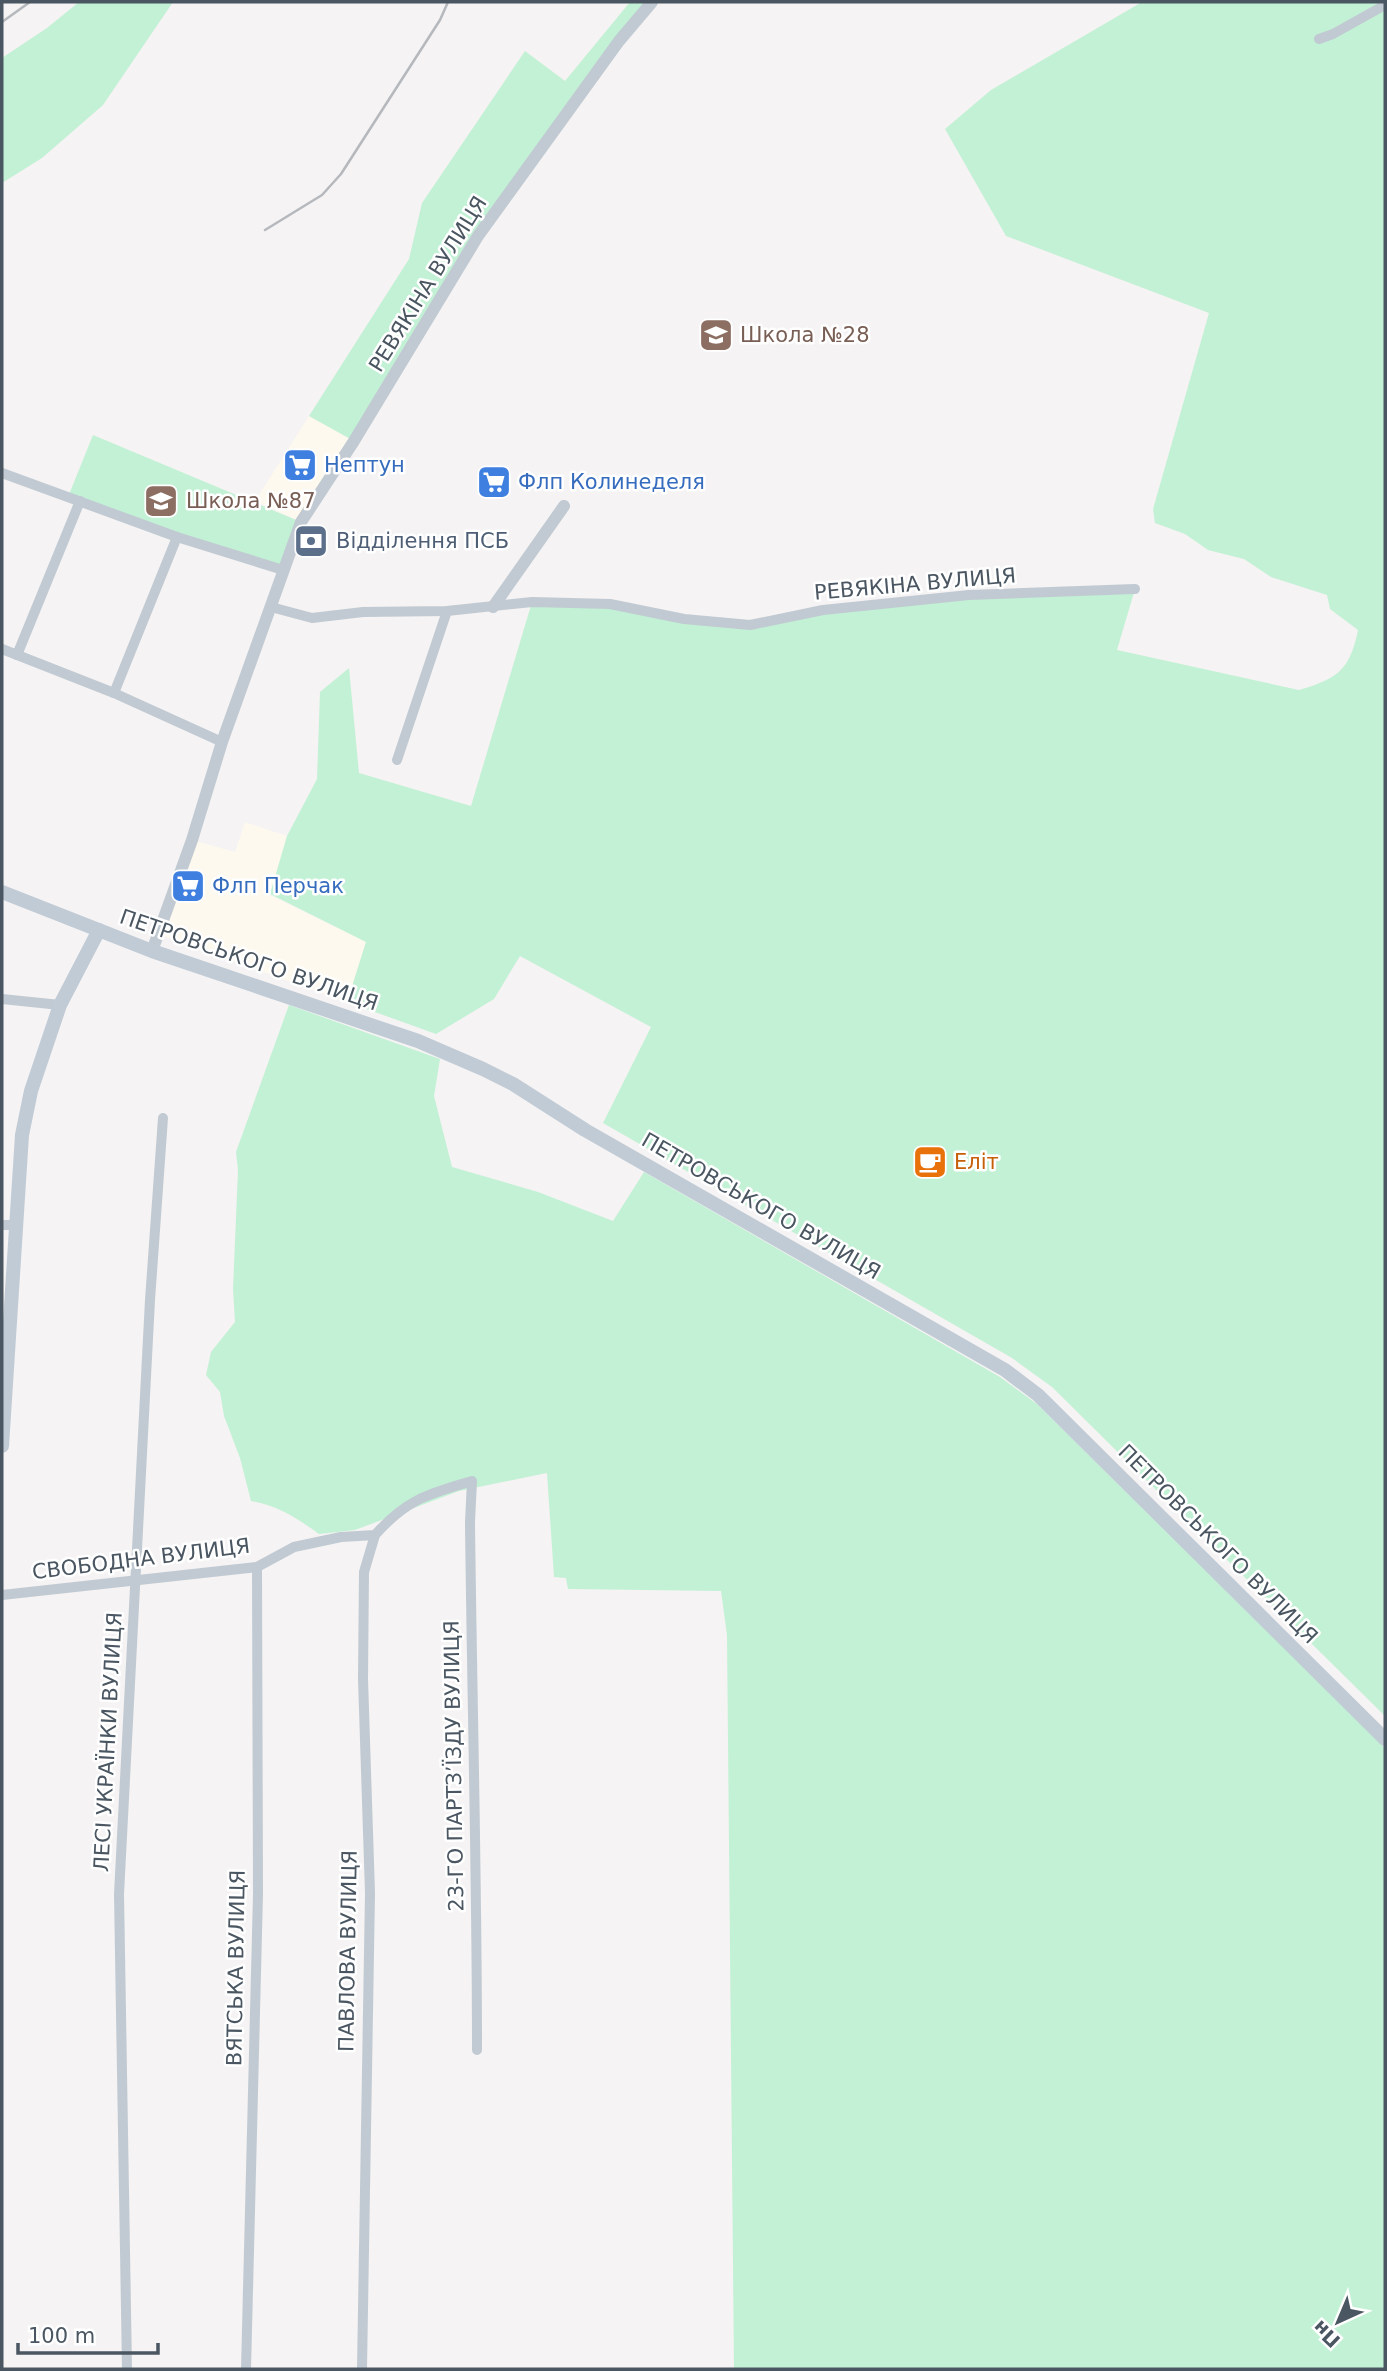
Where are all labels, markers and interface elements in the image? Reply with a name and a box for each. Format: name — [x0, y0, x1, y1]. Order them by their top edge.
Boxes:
street label: РЕВЯКІНА ВУЛИЦЯ — [364, 192, 492, 376]
school or university icon: Школа №28 — [697, 316, 735, 354]
place label: Школа №28 — [740, 323, 870, 347]
supermarket icon: Нептун — [281, 446, 319, 484]
place label: Нептун — [324, 453, 405, 477]
supermarket icon: Флп Колинеделя — [475, 463, 513, 501]
place label: Флп Колинеделя — [518, 470, 705, 494]
school or university icon: Школа №87 — [142, 482, 180, 520]
place label: Школа №87 — [186, 489, 316, 513]
bank icon: Відділення ПСБ — [292, 522, 330, 560]
place label: Відділення ПСБ — [336, 529, 509, 553]
street label: РЕВЯКІНА ВУЛИЦЯ — [813, 563, 1017, 605]
supermarket icon: Флп Перчак — [169, 867, 207, 905]
place label: Флп Перчак — [212, 874, 344, 898]
street label: ПЕТРОВСЬКОГО ВУЛИЦЯ — [117, 904, 381, 1016]
street label: ПЕТРОВСЬКОГО ВУЛИЦЯ — [637, 1128, 885, 1284]
cafe icon: Еліт — [911, 1143, 949, 1181]
place label: Еліт — [954, 1150, 999, 1174]
street label: ПЕТРОВСЬКОГО ВУЛИЦЯ — [1113, 1439, 1323, 1649]
street label: СВОБОДНА ВУЛИЦЯ — [31, 1534, 251, 1584]
street label: ЛЕСІ УКРАЇНКИ ВУЛИЦЯ — [88, 1611, 127, 1873]
street label: 23-ГО ПАРТЗ’ЇЗДУ ВУЛИЦЯ — [438, 1620, 469, 1912]
street label: ПАВЛОВА ВУЛИЦЯ — [334, 1850, 362, 2052]
street label: ВЯТСЬКА ВУЛИЦЯ — [222, 1870, 250, 2066]
north arrow — [1303, 2287, 1373, 2357]
scale bar — [18, 2312, 158, 2356]
text: Пн — [1308, 2316, 1344, 2352]
text: 100 m — [28, 2324, 95, 2348]

